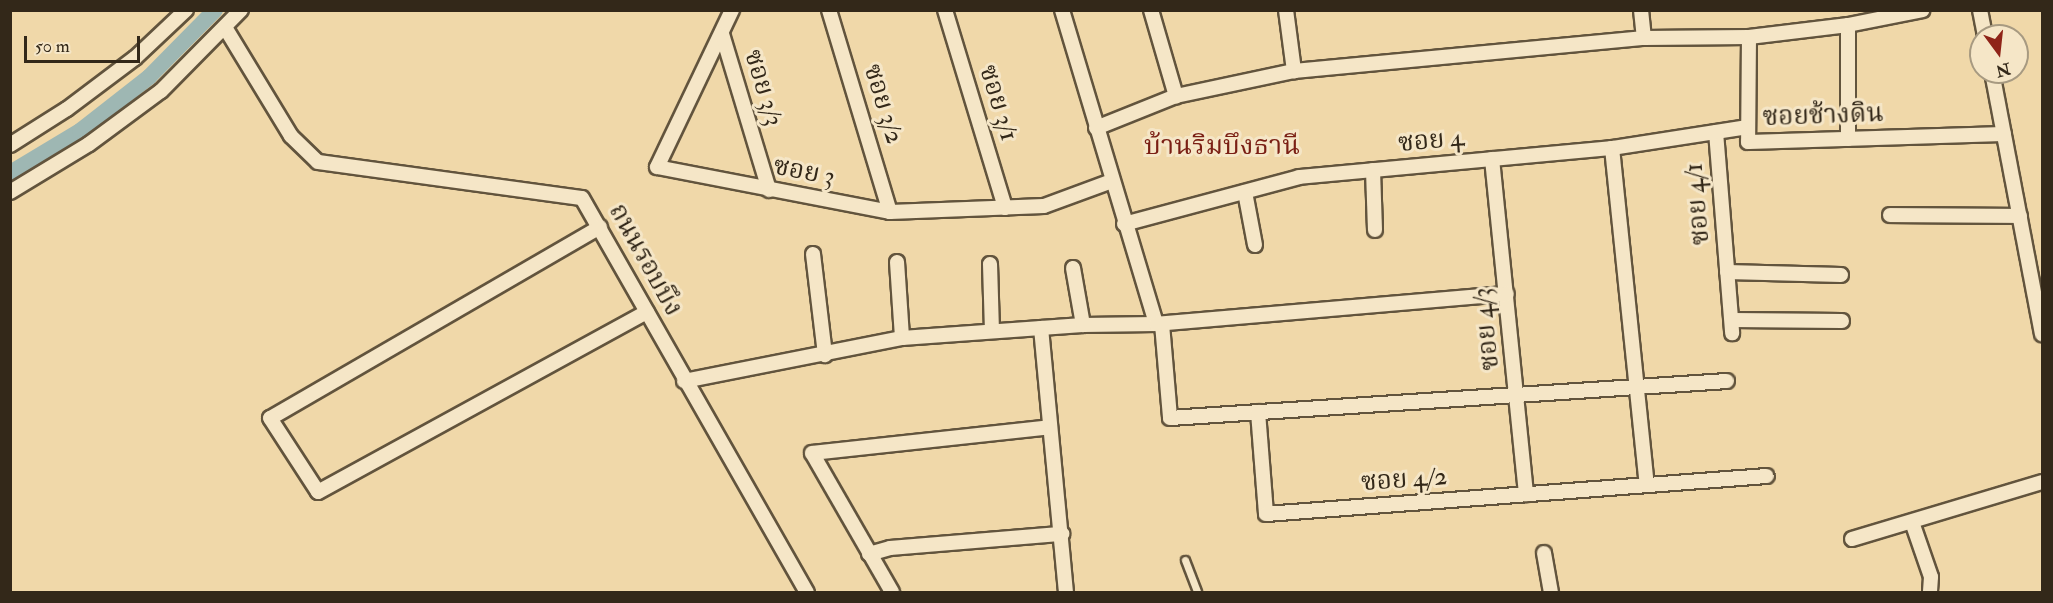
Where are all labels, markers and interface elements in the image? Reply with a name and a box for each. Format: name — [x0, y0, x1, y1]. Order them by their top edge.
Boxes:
scale bar — [27, 24, 142, 62]
north arrow — [1969, 24, 2029, 84]
text: 50 m — [35, 35, 70, 58]
street label: ซอย 3/3 — [737, 46, 789, 130]
text: N — [1994, 58, 2013, 81]
street label: ซอย 3/2 — [856, 60, 910, 148]
street label: ซอย 3/1 — [972, 61, 1024, 145]
street label: ซอยช้างดิน — [1762, 98, 1884, 134]
street label: ซอย 4 — [1397, 123, 1465, 159]
district label: บ้านริมบึงธานี — [1144, 130, 1300, 162]
street label: ซอย 3 — [771, 151, 837, 193]
street label: ซอย 4/1 — [1679, 162, 1717, 246]
street label: ถนนรอบบึง — [601, 198, 689, 322]
street label: ซอย 4/3 — [1467, 286, 1507, 372]
street label: ซอย 4/2 — [1360, 461, 1448, 499]

